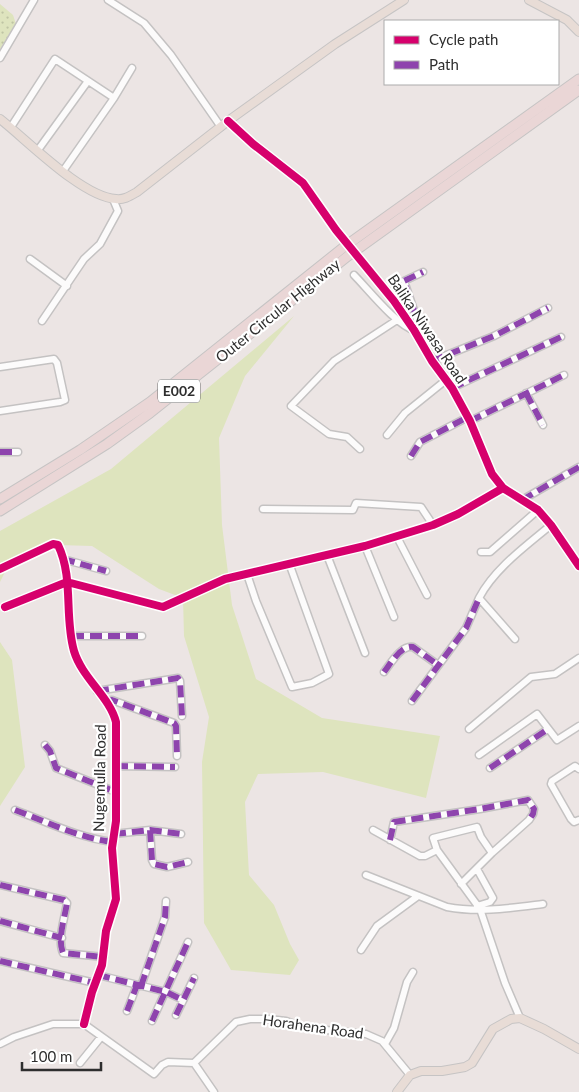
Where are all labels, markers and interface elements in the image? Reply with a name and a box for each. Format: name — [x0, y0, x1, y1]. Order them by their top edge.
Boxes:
legend — [384, 20, 559, 85]
text: Cycle path — [429, 30, 498, 48]
text: Path — [429, 55, 459, 73]
street label: Outer Circular Highway — [212, 254, 343, 366]
street label: Balika Niwasa Road — [385, 270, 471, 387]
road number: E002 — [158, 380, 200, 402]
street label: Nugemulla Road — [89, 724, 109, 832]
street label: Horahena Road — [262, 1010, 365, 1042]
scale bar — [22, 1040, 101, 1072]
text: 100 m — [30, 1047, 72, 1065]

